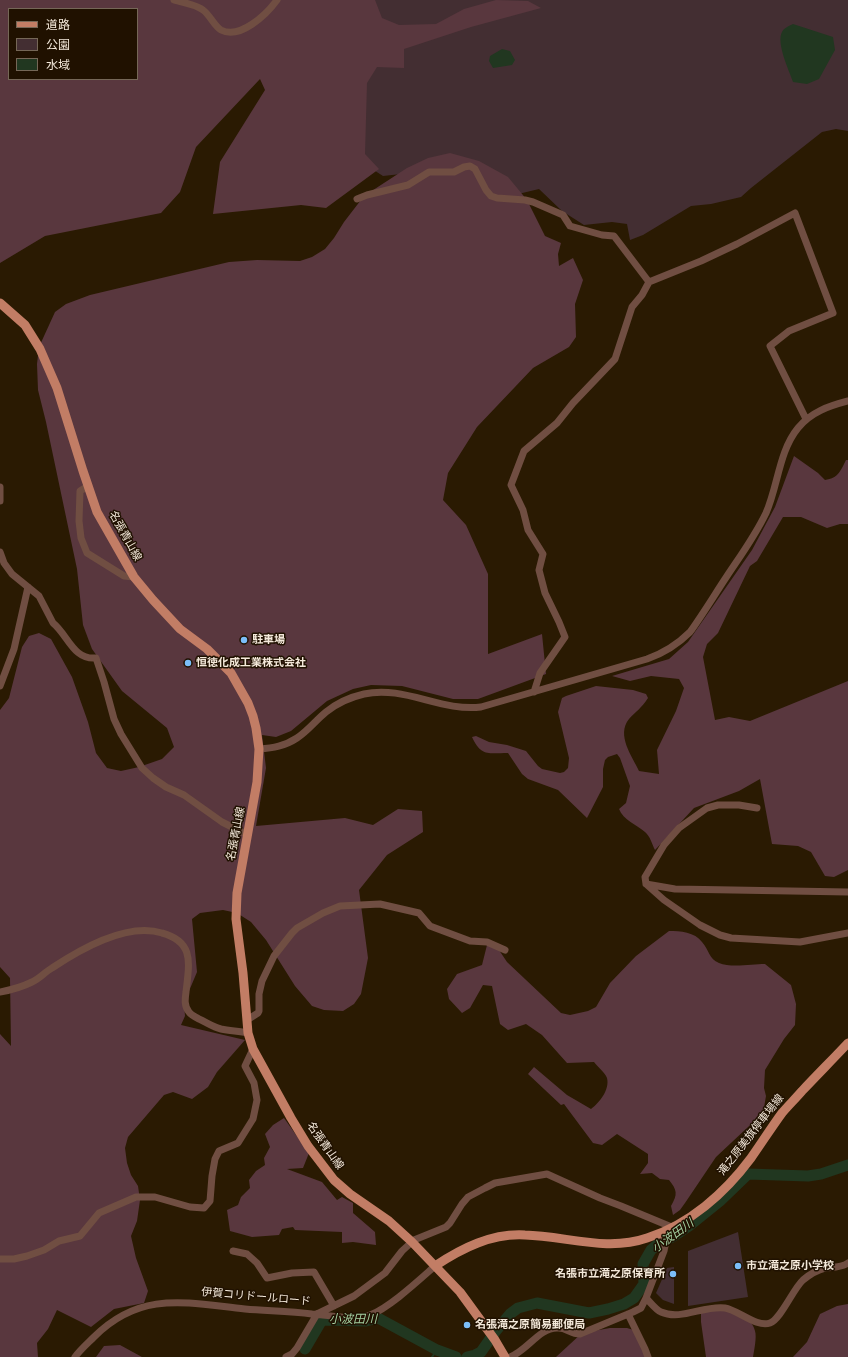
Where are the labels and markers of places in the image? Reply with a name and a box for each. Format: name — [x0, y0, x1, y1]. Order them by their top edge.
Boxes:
place label: 駐車場 — [252, 633, 285, 647]
marker: 駐車場 — [239, 635, 249, 645]
place label: 恒徳化成工業株式会社 — [196, 656, 306, 670]
marker: 恒徳化成工業株式会社 — [183, 658, 193, 668]
place label: 市立滝之原小学校 — [746, 1259, 834, 1273]
marker: 市立滝之原小学校 — [733, 1261, 743, 1271]
place label: 名張市立滝之原保育所 — [555, 1267, 665, 1281]
marker: 名張市立滝之原保育所 — [668, 1269, 678, 1279]
place label: 名張滝之原簡易郵便局 — [475, 1318, 585, 1332]
marker: 名張滝之原簡易郵便局 — [462, 1320, 472, 1330]

